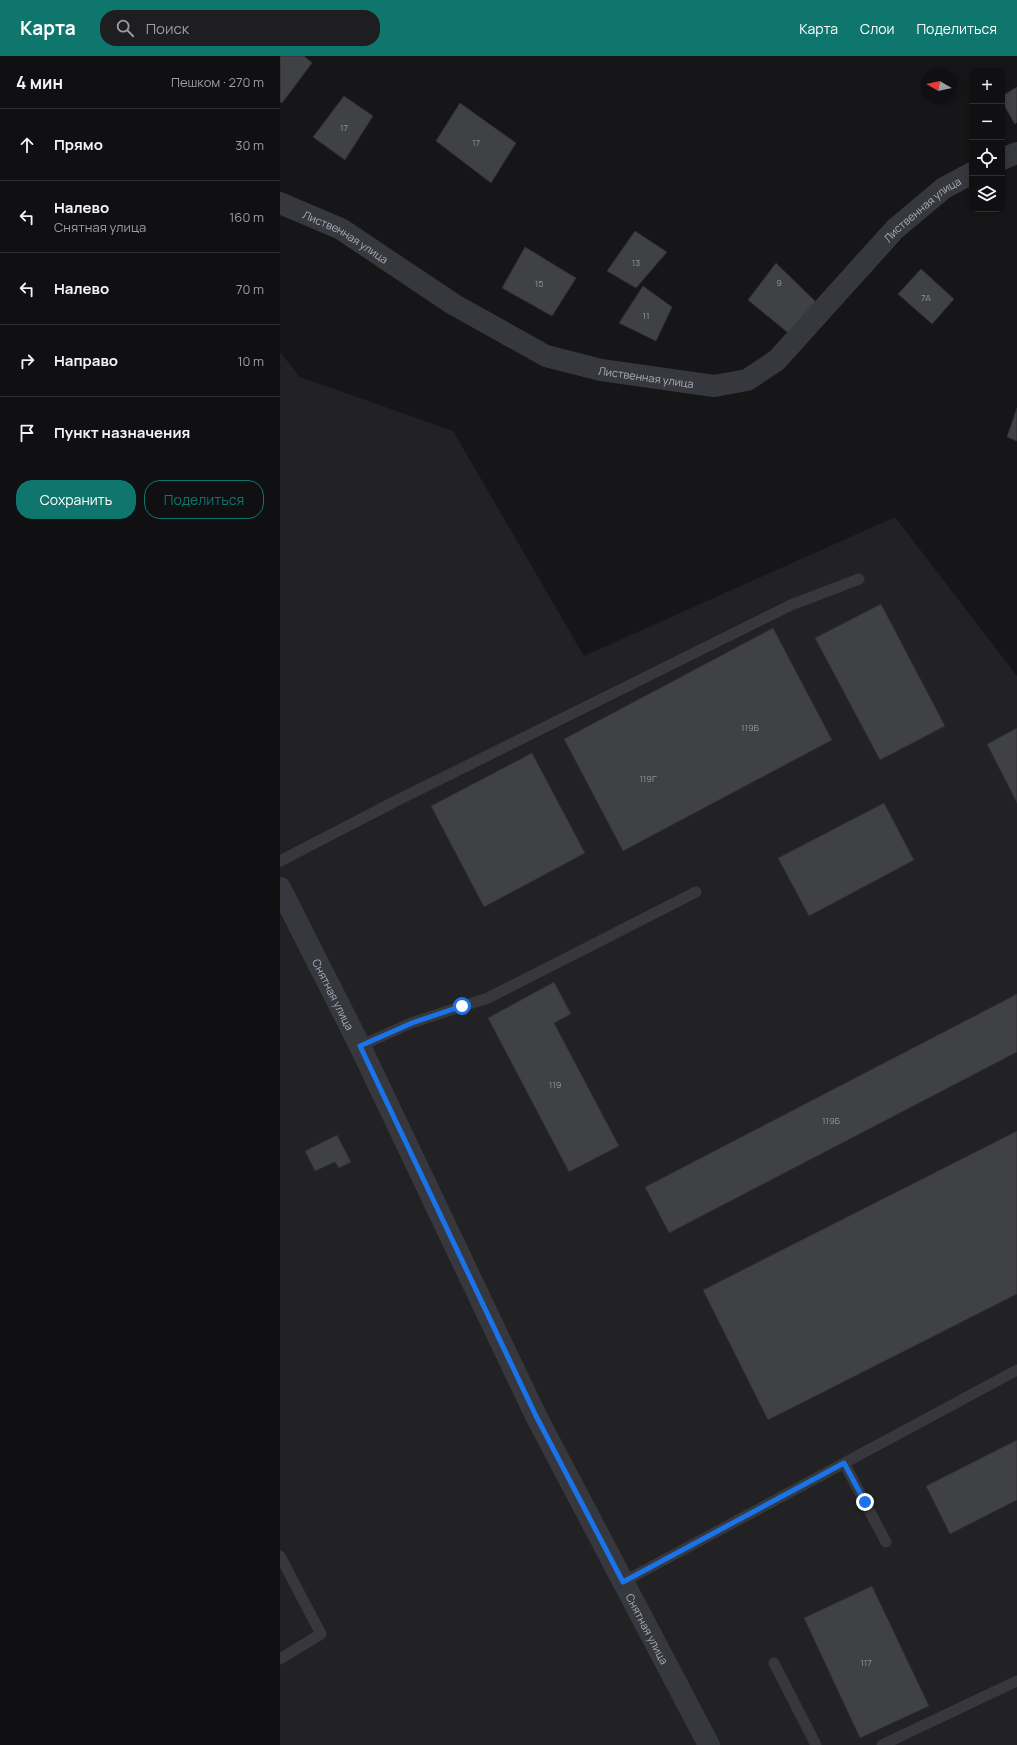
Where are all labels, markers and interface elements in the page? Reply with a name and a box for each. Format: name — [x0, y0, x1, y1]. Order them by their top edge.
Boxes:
search box — [100, 10, 380, 46]
text: Карта — [20, 15, 76, 41]
icon: search — [114, 17, 136, 39]
text: Поиск — [146, 18, 189, 39]
text: Карта — [799, 19, 838, 38]
text: Слои — [860, 19, 894, 38]
text: Поделиться — [916, 19, 997, 38]
north arrow — [921, 68, 957, 104]
map controls — [969, 68, 1005, 212]
button: + — [969, 68, 1005, 104]
text: 4 мин — [16, 71, 63, 94]
text: Пешком · 270 m — [171, 73, 264, 91]
button: − — [969, 104, 1005, 140]
house number: 17 — [340, 121, 348, 134]
icon: ahead — [16, 134, 38, 156]
text: Прямо — [54, 134, 103, 155]
text: 30 m — [235, 136, 264, 154]
house number: 17 — [472, 136, 480, 149]
button: locate — [969, 140, 1005, 176]
street label: Лиственная улица — [880, 173, 963, 245]
button: layers — [969, 176, 1005, 212]
text: Налево — [54, 197, 109, 218]
icon: left — [16, 206, 38, 228]
street label: Лиственная улица — [301, 206, 392, 266]
text: 160 m — [229, 208, 264, 226]
text: Снятная улица — [54, 218, 146, 236]
house number: 13 — [632, 256, 640, 269]
house number: 9 — [776, 276, 782, 289]
house number: 15 — [535, 277, 543, 290]
icon: left — [16, 278, 38, 300]
text: Налево — [54, 278, 109, 299]
text: 70 m — [236, 280, 264, 298]
house number: 7А — [921, 291, 931, 304]
house number: 11 — [642, 309, 650, 322]
icon: right — [16, 350, 38, 372]
text: Направо — [54, 350, 118, 371]
text: 10 m — [237, 352, 264, 370]
street label: Лиственная улица — [597, 362, 695, 391]
icon: arrive — [16, 422, 38, 444]
text: Пункт назначения — [54, 422, 190, 443]
button: Сохранить — [16, 480, 136, 519]
button: Поделиться — [144, 480, 264, 519]
house number: 119Б — [741, 721, 760, 734]
house number: 119Г — [639, 772, 657, 785]
street label: Снятная улица — [309, 956, 358, 1032]
route start — [453, 997, 471, 1015]
house number: 119 — [549, 1078, 561, 1091]
house number: 119Б — [822, 1114, 841, 1127]
route end — [856, 1493, 874, 1511]
street label: Снятная улица — [623, 1591, 673, 1667]
house number: 117 — [860, 1656, 872, 1669]

